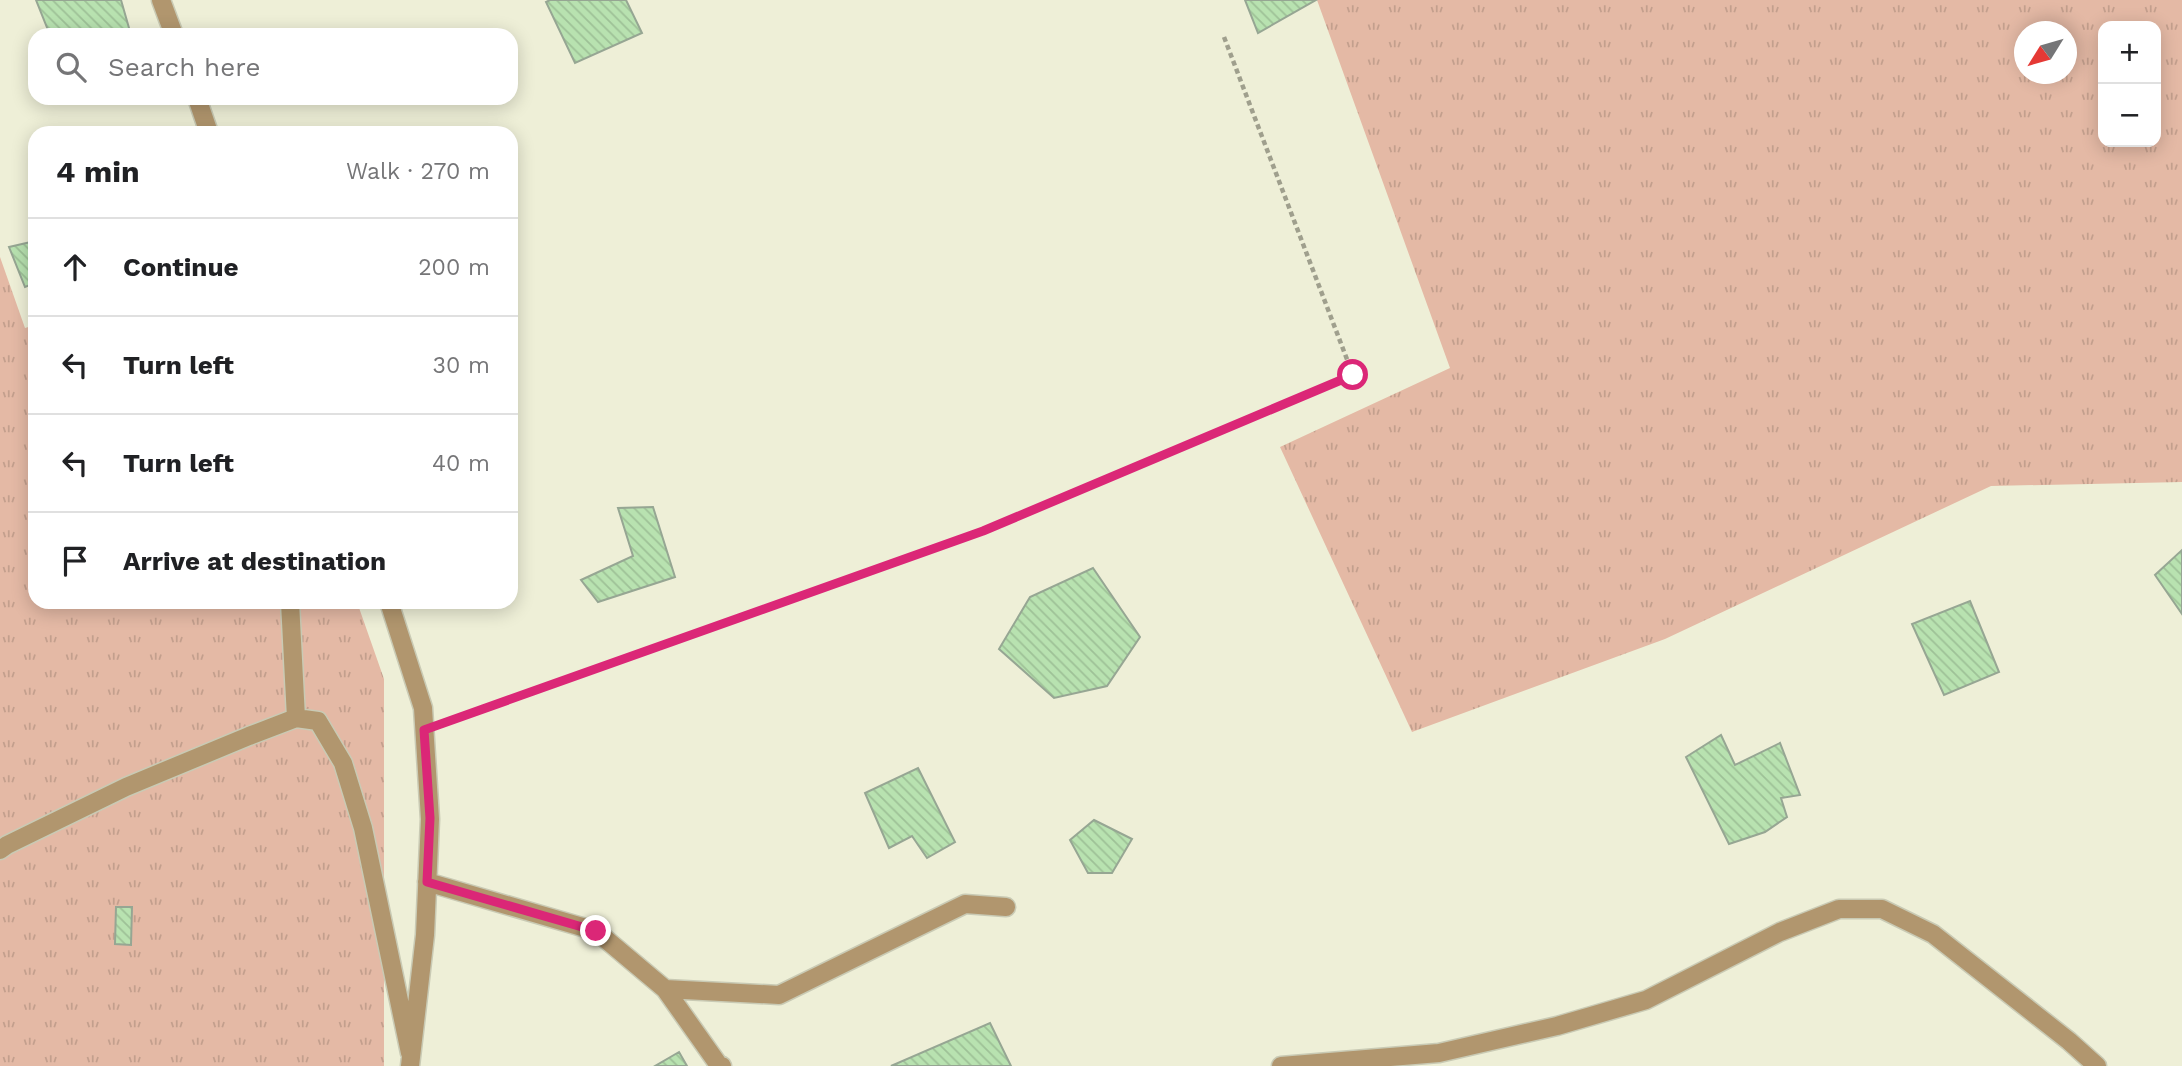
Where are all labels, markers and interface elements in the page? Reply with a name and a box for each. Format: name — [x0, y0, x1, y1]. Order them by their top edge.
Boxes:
north arrow — [2014, 21, 2077, 84]
map controls — [2098, 21, 2161, 147]
button: + — [2098, 21, 2161, 84]
search box — [28, 28, 518, 105]
icon: search — [52, 48, 90, 86]
text: Search here — [108, 52, 260, 82]
button: − — [2098, 84, 2161, 147]
text: 4 min — [56, 154, 140, 189]
text: Walk · 270 m — [346, 158, 490, 185]
icon: ahead — [56, 248, 94, 286]
text: Continue — [123, 252, 239, 282]
text: 200 m — [418, 254, 490, 281]
icon: left — [56, 346, 94, 384]
text: Turn left — [123, 350, 234, 380]
text: 30 m — [433, 352, 490, 379]
route start — [1337, 359, 1368, 390]
icon: left — [56, 444, 94, 482]
text: Turn left — [123, 448, 234, 478]
text: 40 m — [432, 450, 490, 477]
icon: arrive — [56, 542, 94, 580]
text: Arrive at destination — [123, 546, 386, 576]
route end — [580, 915, 611, 946]

